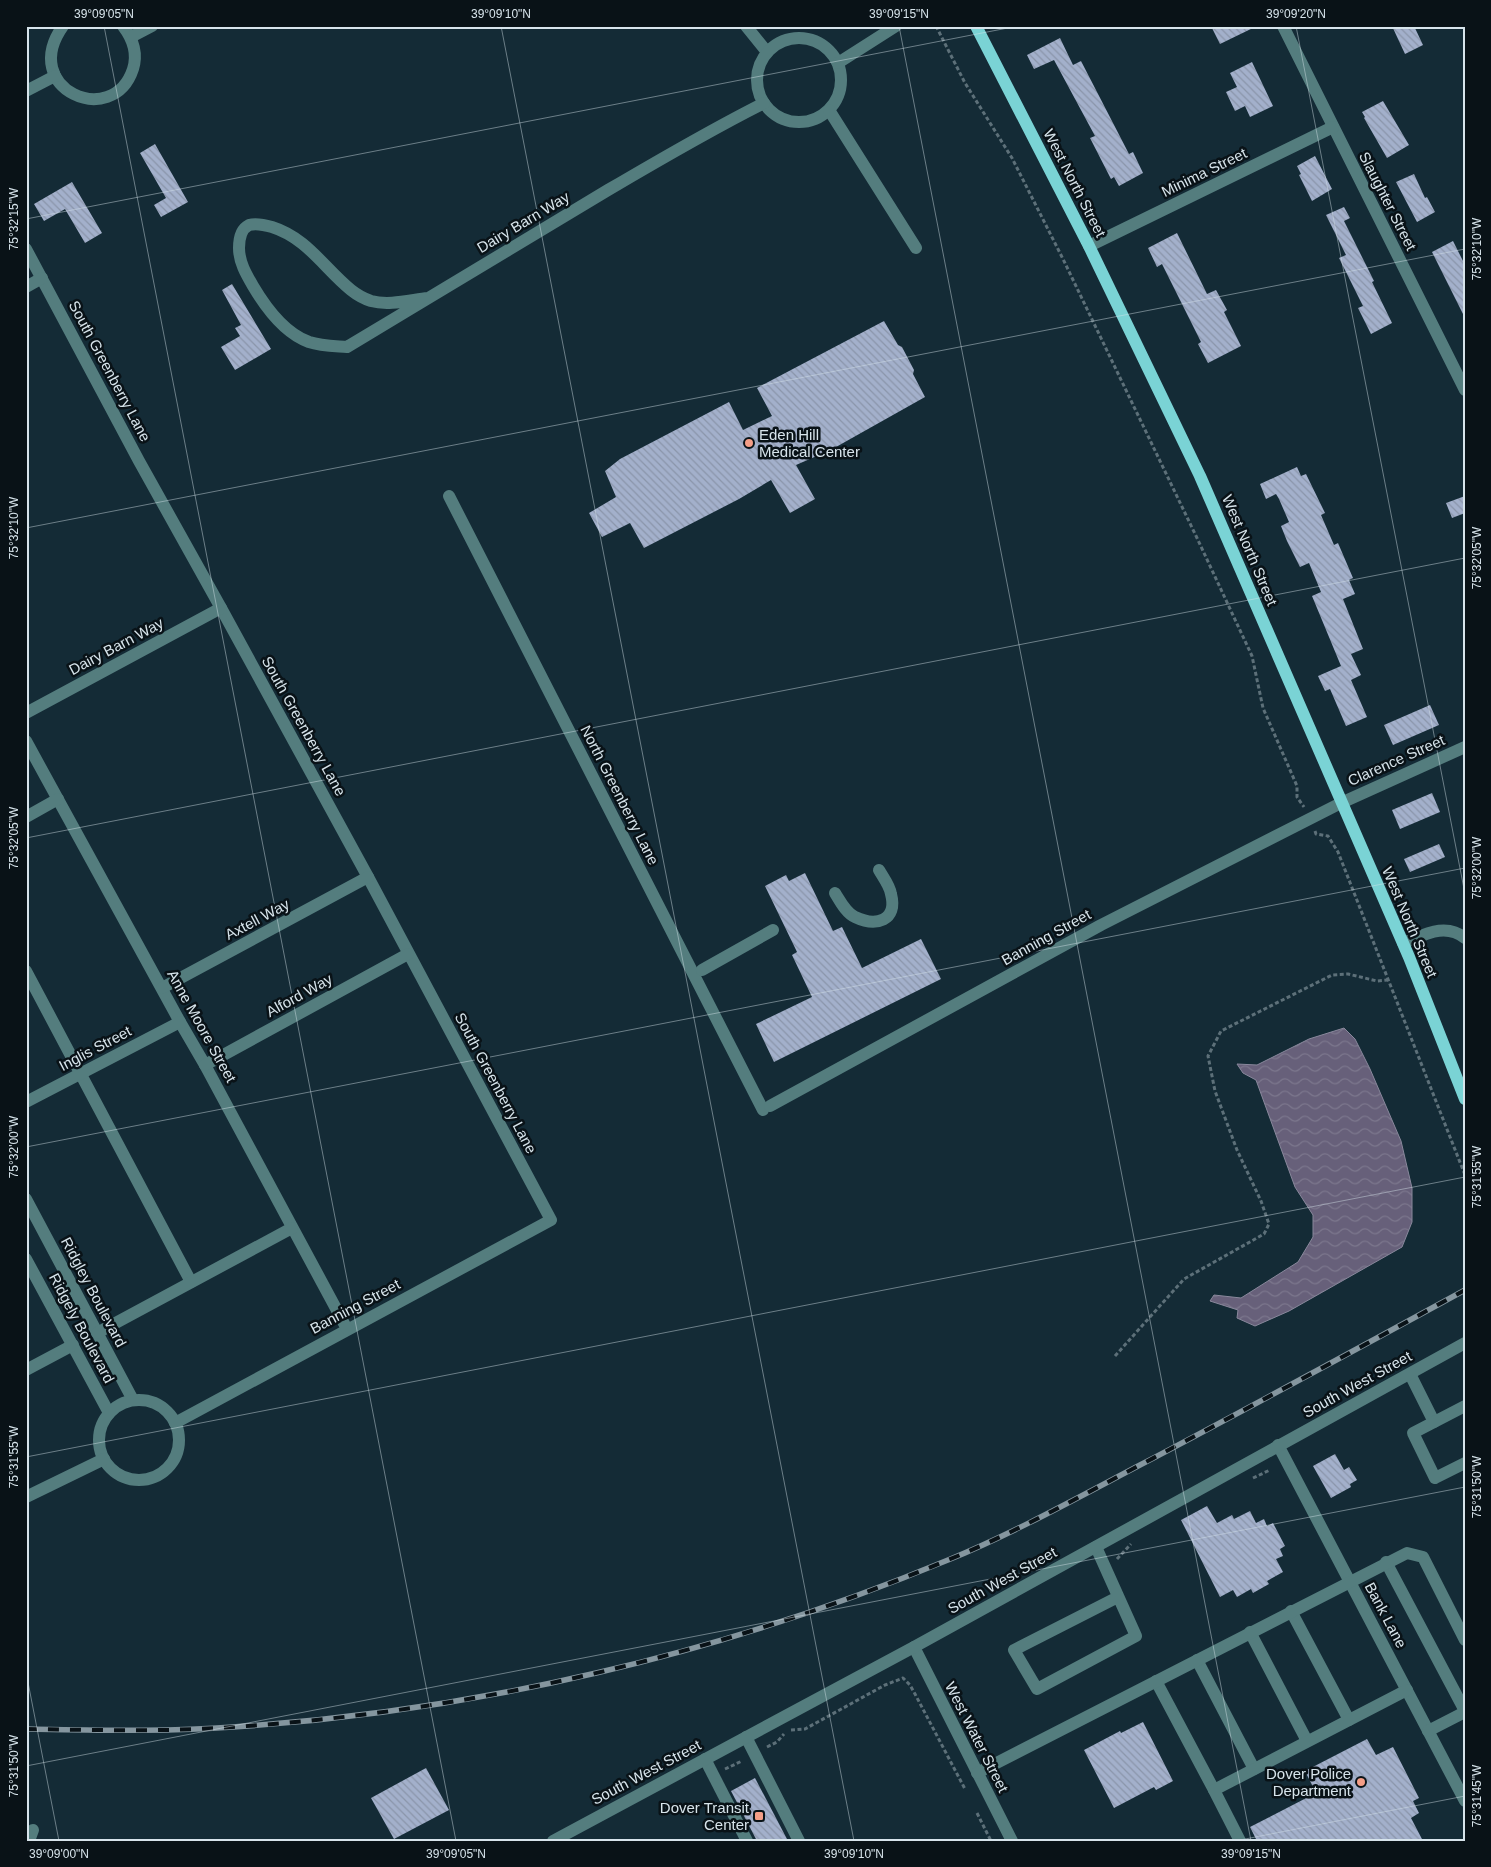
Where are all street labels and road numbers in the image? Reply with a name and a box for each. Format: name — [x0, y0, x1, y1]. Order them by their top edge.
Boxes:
street label: West North Street — [1040, 126, 1110, 241]
street label: Minima Street — [1159, 144, 1250, 200]
street label: Slaughter Street — [1356, 149, 1421, 254]
street label: Dairy Barn Way — [474, 188, 573, 256]
street label: South Greenberry Lane — [66, 298, 154, 444]
street label: West North Street — [1219, 492, 1281, 609]
street label: Dairy Barn Way — [66, 614, 167, 678]
street label: South Greenberry Lane — [259, 653, 349, 799]
street label: North Greenberry Lane — [577, 722, 663, 868]
street label: Clarence Street — [1345, 731, 1448, 789]
street label: West North Street — [1379, 864, 1441, 981]
street label: Axtell Way — [222, 895, 292, 943]
street label: Banning Street — [998, 905, 1094, 968]
street label: Anne Moore Street — [164, 967, 240, 1086]
street label: Alford Way — [263, 970, 335, 1020]
street label: South Greenberry Lane — [452, 1010, 540, 1156]
street label: Inglis Street — [56, 1022, 135, 1074]
street label: Ridgley Boulevard — [58, 1234, 130, 1350]
street label: Ridgely Boulevard — [46, 1270, 118, 1386]
street label: Banning Street — [307, 1275, 404, 1337]
street label: South West Street — [1300, 1347, 1415, 1421]
street label: South West Street — [945, 1543, 1060, 1617]
street label: Bank Lane — [1362, 1579, 1410, 1651]
street label: West Water Street — [942, 1679, 1013, 1796]
street label: South West Street — [588, 1736, 704, 1808]

